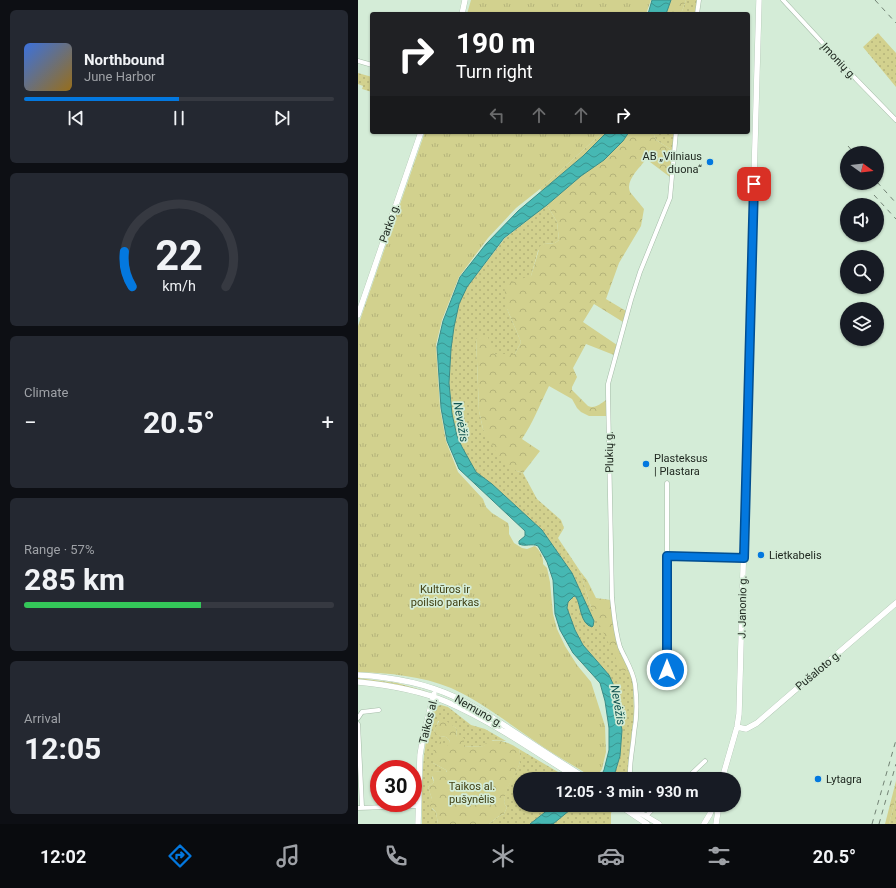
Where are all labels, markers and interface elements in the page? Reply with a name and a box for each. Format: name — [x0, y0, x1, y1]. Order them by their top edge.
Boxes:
text: 190 m — [456, 27, 535, 60]
icon: right — [390, 28, 442, 80]
street label: Įmonių g. — [818, 40, 859, 82]
text: Northbound — [84, 51, 165, 69]
text: Turn right — [456, 61, 533, 82]
text: June Harbor — [84, 69, 156, 84]
icon: left — [486, 104, 508, 126]
icon: ahead — [528, 104, 550, 126]
icon: ahead — [570, 104, 592, 126]
icon: right — [612, 104, 634, 126]
icon: previous — [65, 107, 87, 129]
icon: pause — [168, 107, 190, 129]
icon: next — [271, 107, 293, 129]
north arrow — [840, 146, 884, 190]
map controls — [840, 146, 884, 346]
place label: AB „Vilniaus duona“ — [643, 150, 702, 176]
marker: AB „Vilniaus duona“ — [705, 157, 715, 167]
pin — [737, 167, 771, 201]
icon: arrive — [743, 173, 765, 195]
button: sound — [840, 198, 884, 242]
street label: Parko g. — [377, 202, 402, 244]
text: 22 — [155, 231, 203, 280]
button: search — [840, 250, 884, 294]
text: km/h — [162, 278, 196, 294]
button: layers — [840, 302, 884, 346]
text: Climate — [24, 385, 68, 400]
water label: Nevėžis — [451, 401, 471, 443]
text: 20.5° — [143, 405, 215, 440]
text: − — [24, 410, 37, 435]
text: + — [322, 410, 334, 435]
street label: Plukių g. — [603, 431, 616, 473]
place label: Plasteksus | Plastara — [654, 452, 708, 478]
marker: Plasteksus | Plastara — [641, 459, 651, 469]
text: Range · 57% — [24, 542, 94, 557]
place label: Lietkabelis — [769, 549, 822, 562]
marker: Lietkabelis — [756, 550, 766, 560]
text: 285 km — [24, 562, 125, 597]
street label: J. Janonio g. — [735, 575, 750, 639]
park label: Kultūros ir poilsio parkas — [411, 583, 479, 609]
street label: Pušaloto g. — [793, 648, 844, 693]
position arrow — [646, 649, 688, 691]
water label: Nevėžis — [608, 684, 628, 726]
street label: Nemuno g. — [452, 692, 505, 730]
street label: Taikos al. — [417, 697, 440, 745]
text: Arrival — [24, 711, 61, 726]
text: 12:05 — [24, 731, 101, 766]
speed limit sign: 30 — [370, 760, 422, 812]
place label: Lytagra — [826, 773, 862, 786]
marker: Lytagra — [813, 774, 823, 784]
park label: Taikos al. pušynėlis — [449, 780, 495, 806]
text: 12:05 · 3 min · 930 m — [556, 783, 698, 801]
icon: directions — [166, 842, 194, 870]
icon: music — [274, 842, 302, 870]
icon: phone — [382, 842, 410, 870]
icon: climate — [489, 842, 517, 870]
icon: car — [597, 842, 625, 870]
icon: filters — [705, 842, 733, 870]
text: 12:02 — [40, 846, 86, 867]
text: 20.5° — [813, 846, 856, 867]

